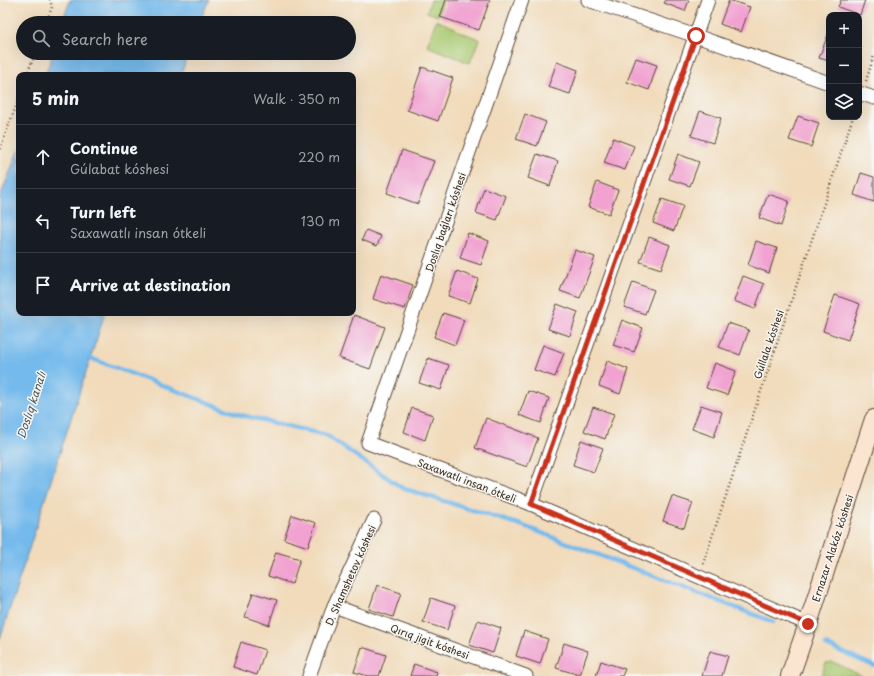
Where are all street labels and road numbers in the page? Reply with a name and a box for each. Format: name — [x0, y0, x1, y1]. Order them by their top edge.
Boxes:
street label: Doslıq baǵları kóshesi — [421, 170, 469, 274]
street label: Gúllala kóshesi — [749, 307, 787, 381]
street label: Saxawatlı insan ótkeli — [415, 454, 519, 506]
street label: Ernazar Alakóz kóshesi — [808, 492, 857, 604]
street label: D. Shamshetov kóshesi — [321, 522, 379, 628]
street label: Qırıq jigit kóshesi — [389, 620, 472, 662]

